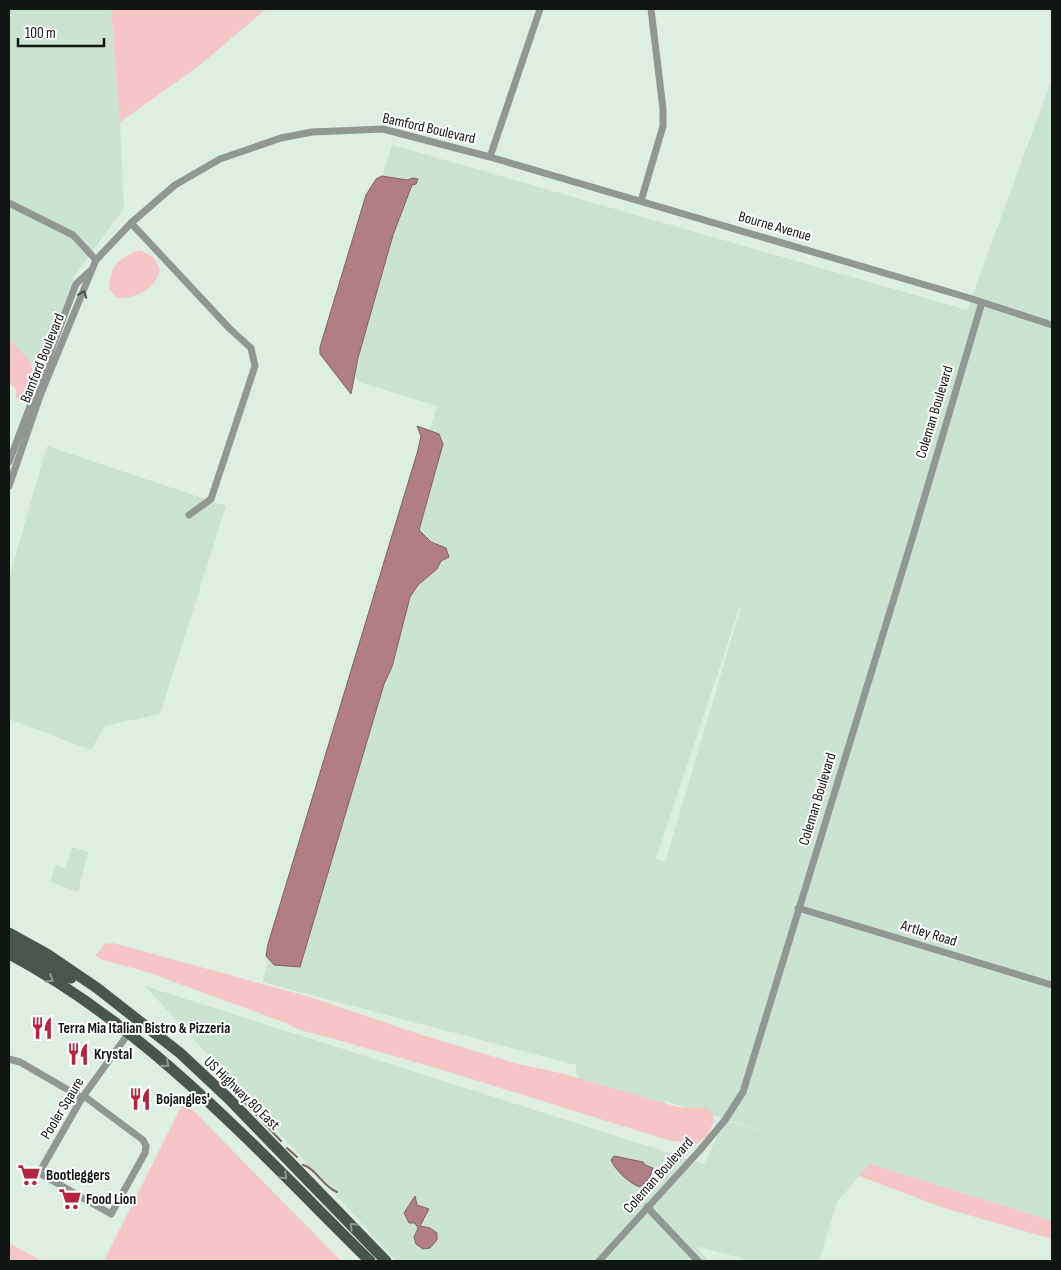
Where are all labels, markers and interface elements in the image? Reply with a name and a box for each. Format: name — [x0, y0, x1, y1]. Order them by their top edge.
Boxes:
scale bar — [18, 15, 104, 47]
text: 100 m — [25, 24, 56, 43]
street label: Bamford Boulevard — [381, 109, 477, 148]
street label: Bourne Avenue — [736, 207, 814, 246]
one-way arrow — [77, 291, 87, 299]
street label: Bamford Boulevard — [16, 311, 69, 406]
street label: Coleman Boulevard — [911, 363, 958, 461]
street label: Coleman Boulevard — [794, 750, 841, 848]
street label: Artley Road — [898, 916, 959, 951]
one-way arrow — [45, 972, 54, 982]
restaurant icon: Terra Mia Italian Bistro & Pizzeria — [29, 1015, 55, 1041]
place label: Terra Mia Italian Bistro & Pizzeria — [58, 1019, 230, 1038]
restaurant icon: Krystal — [65, 1041, 91, 1067]
place label: Krystal — [94, 1045, 132, 1064]
street label: US Highway 80 East — [200, 1052, 284, 1135]
one-way arrow — [161, 1059, 170, 1068]
street label: Pooler Sqaure — [36, 1074, 88, 1143]
restaurant icon: Bojangles' — [127, 1086, 153, 1112]
place label: Bojangles' — [156, 1090, 210, 1109]
street label: Coleman Boulevard — [619, 1133, 698, 1217]
supermarket icon: Bootleggers — [16, 1162, 42, 1188]
place label: Bootleggers — [46, 1166, 110, 1185]
one-way arrow — [278, 1170, 287, 1179]
supermarket icon: Food Lion — [57, 1186, 83, 1212]
place label: Food Lion — [86, 1190, 136, 1209]
one-way arrow — [350, 1222, 359, 1231]

